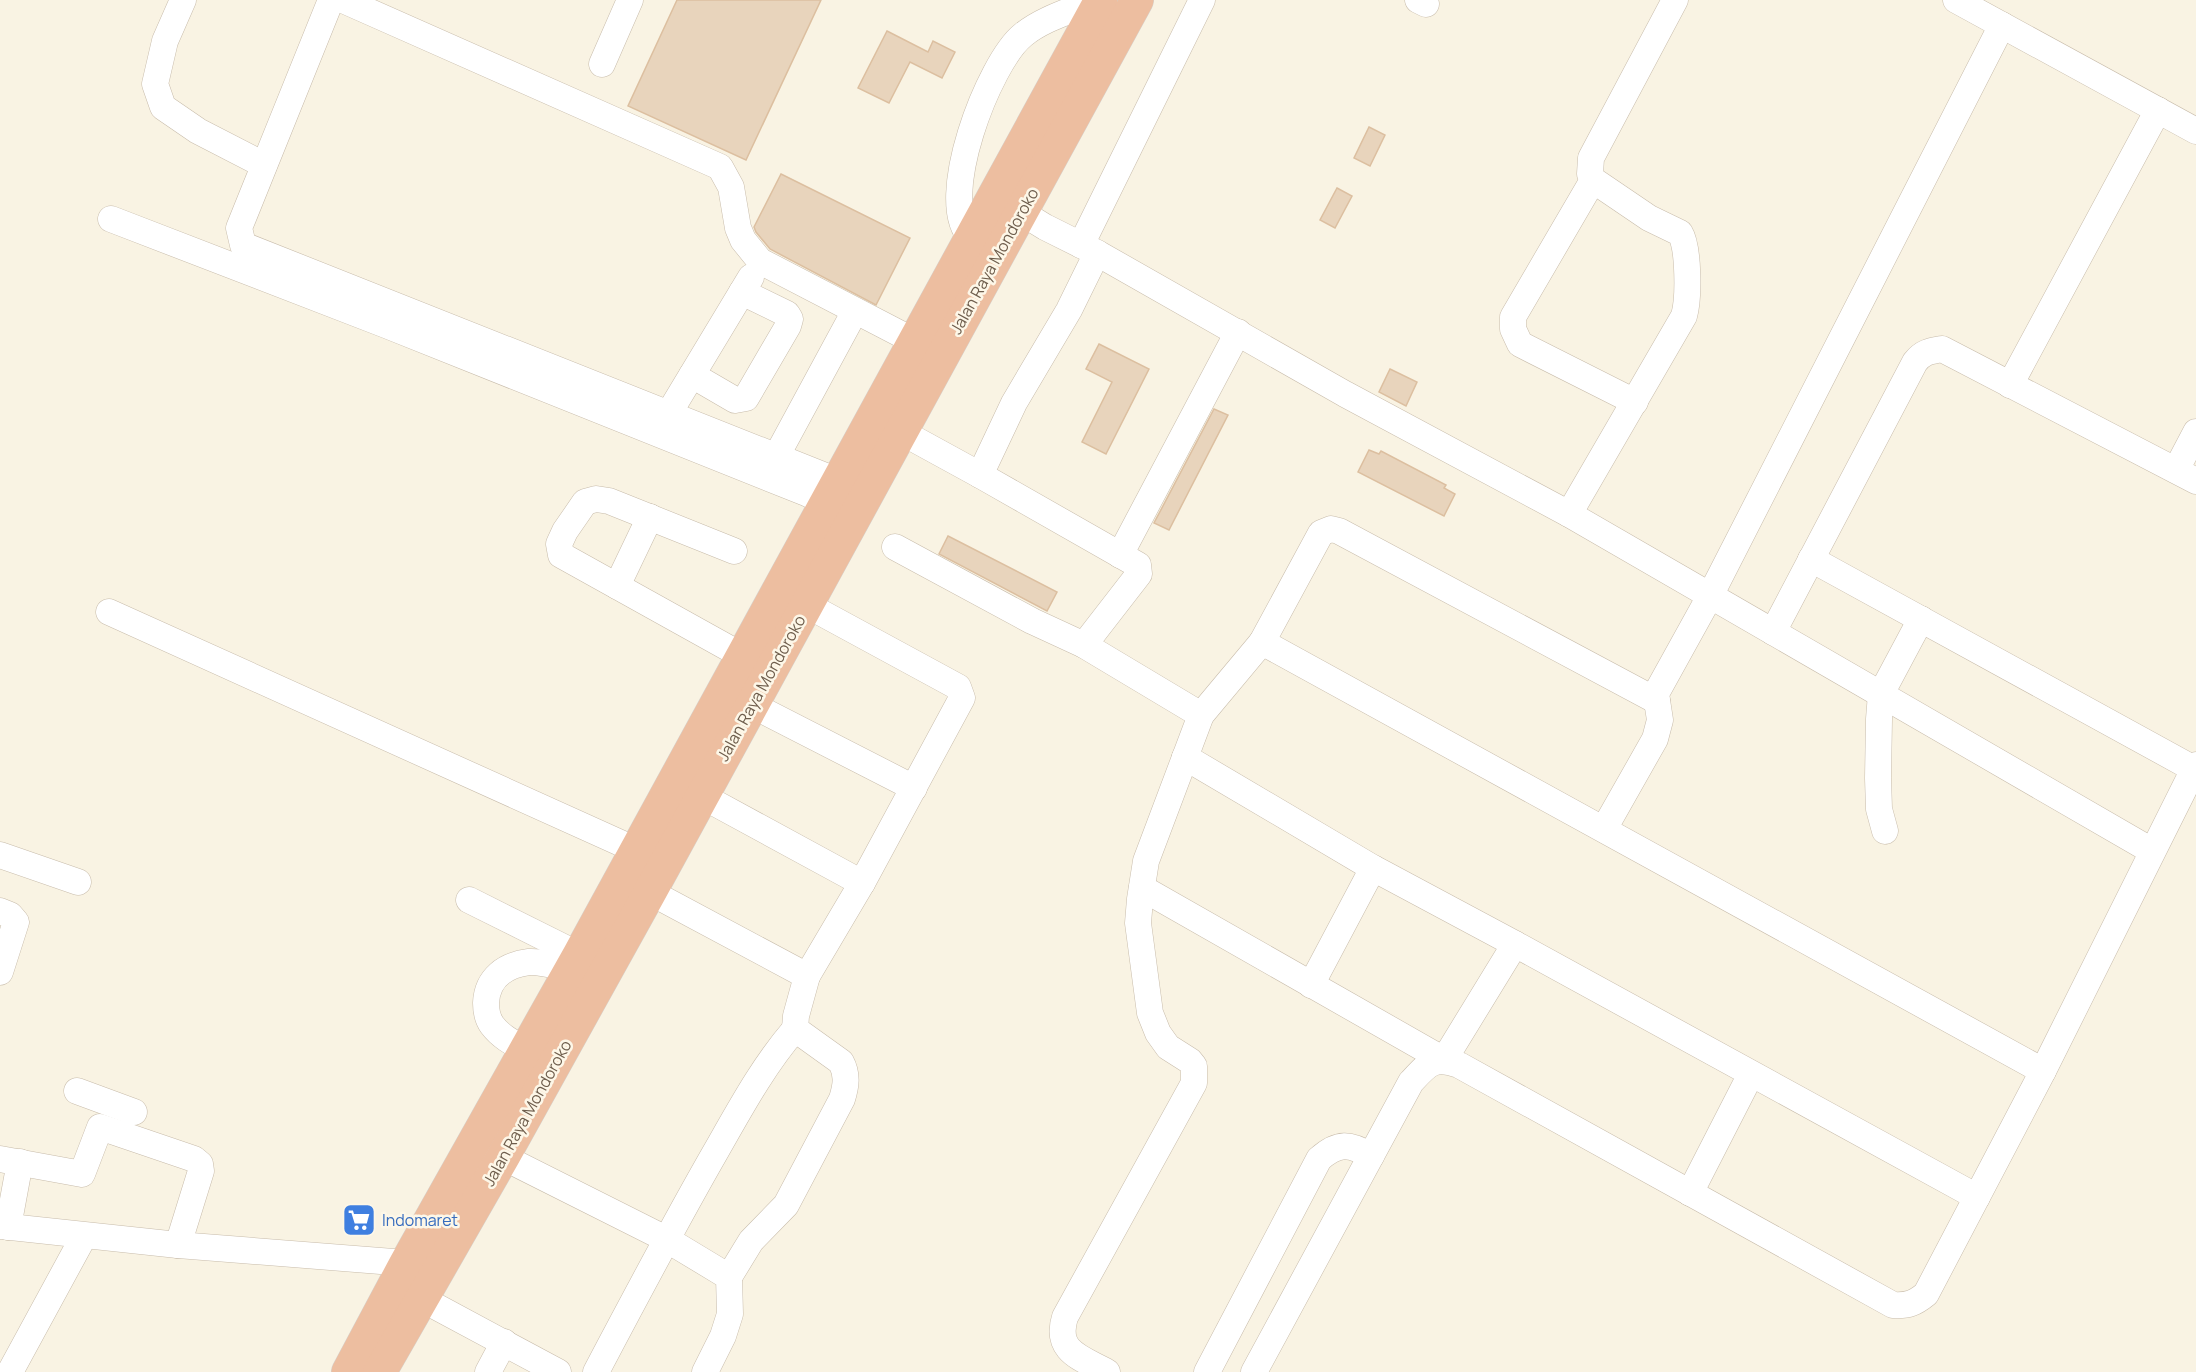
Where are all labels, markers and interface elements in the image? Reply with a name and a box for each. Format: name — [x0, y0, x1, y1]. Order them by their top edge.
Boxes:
street label: Jalan Raya Mondoroko — [945, 184, 1043, 338]
street label: Jalan Raya Mondoroko — [712, 611, 810, 765]
street label: Jalan Raya Mondoroko — [478, 1036, 576, 1190]
supermarket icon: Indomaret — [341, 1202, 377, 1238]
place label: Indomaret — [382, 1209, 458, 1231]

